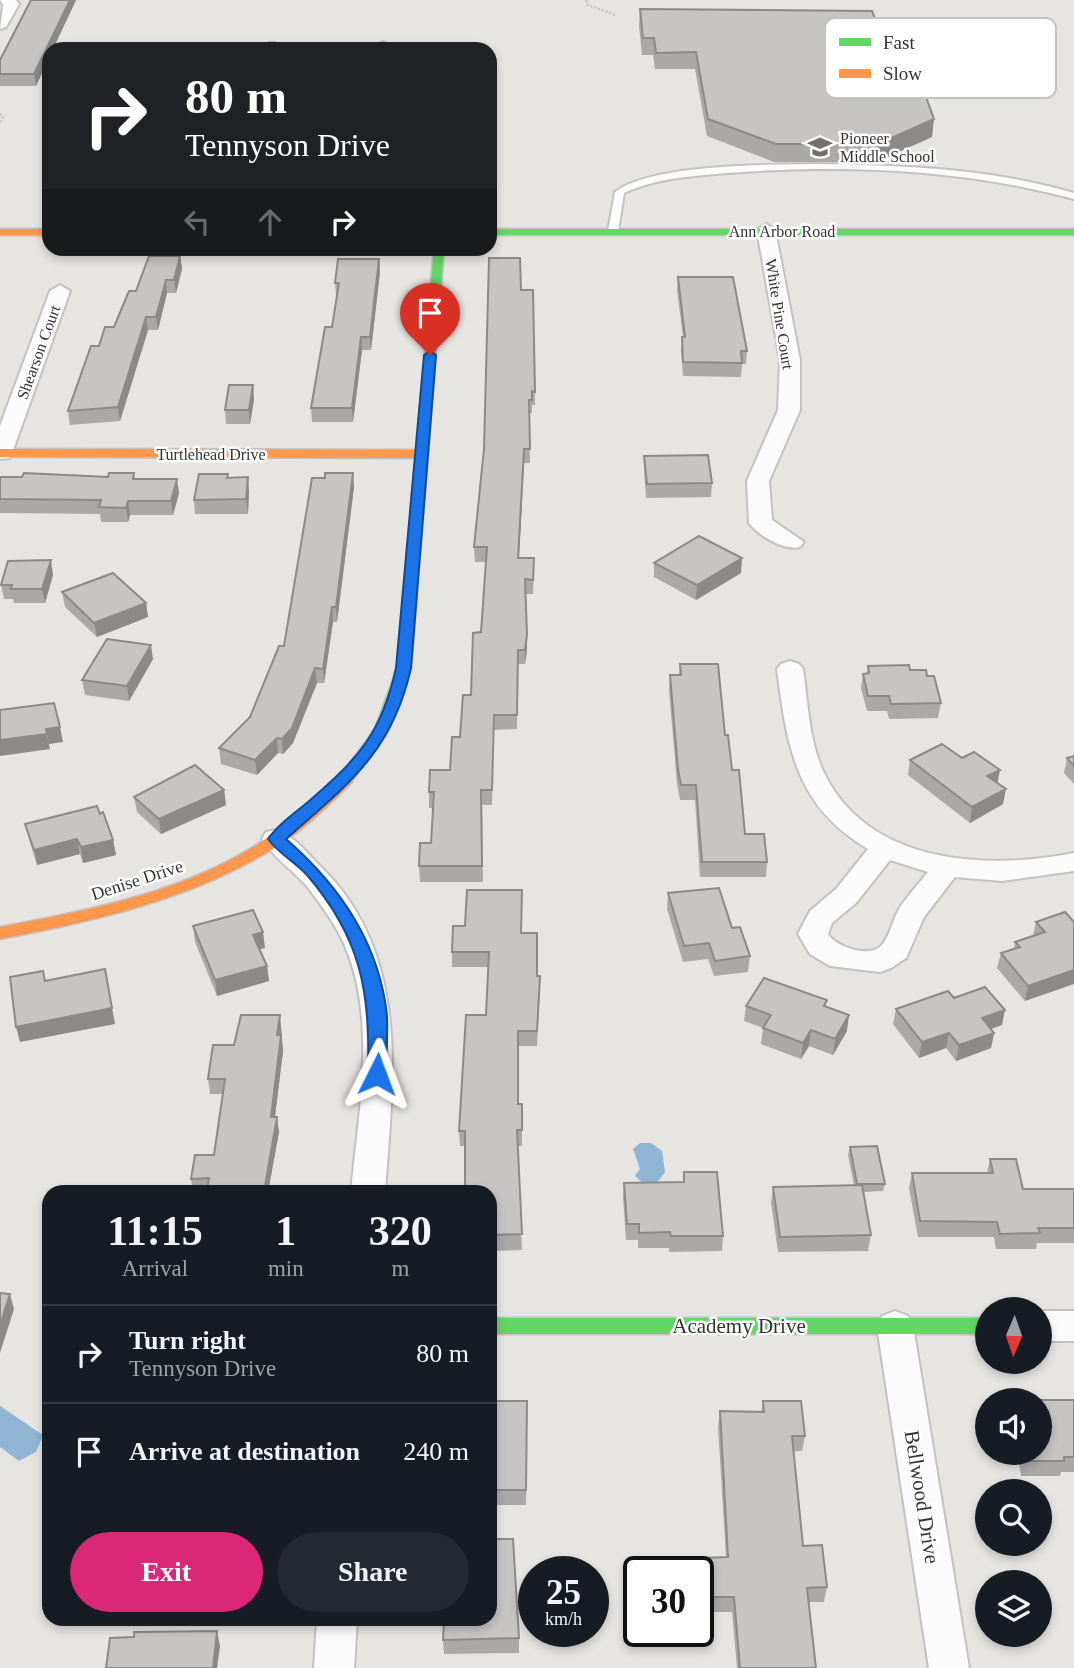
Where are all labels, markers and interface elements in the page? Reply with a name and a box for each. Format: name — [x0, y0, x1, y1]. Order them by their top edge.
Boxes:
legend — [825, 18, 1056, 98]
text: Fast — [883, 32, 915, 53]
text: Slow — [883, 63, 922, 84]
text: 80 m — [185, 69, 287, 124]
icon: right — [70, 70, 161, 161]
text: Tennyson Drive — [185, 127, 390, 163]
place label: Pioneer Middle School — [840, 130, 935, 165]
school or university icon: Pioneer Middle School — [806, 133, 834, 161]
icon: left — [178, 203, 216, 241]
icon: ahead — [251, 203, 289, 241]
icon: right — [324, 203, 362, 241]
street label: Ann Arbor Road — [729, 223, 835, 240]
street label: White Pine Court — [762, 257, 797, 371]
pin — [400, 283, 460, 355]
icon: arrive — [411, 294, 449, 332]
street label: Shearson Court — [14, 302, 64, 402]
street label: Turtlehead Drive — [156, 446, 266, 463]
street label: Denise Drive — [89, 856, 185, 904]
position arrow — [340, 1037, 414, 1111]
text: 11:15 — [107, 1208, 203, 1254]
text: 1 — [275, 1208, 296, 1254]
text: 320 — [369, 1208, 432, 1254]
text: Arrival — [122, 1256, 188, 1281]
text: min — [268, 1256, 304, 1281]
text: m — [391, 1256, 409, 1281]
north arrow — [975, 1297, 1052, 1374]
map controls — [975, 1297, 1052, 1647]
street label: Academy Drive — [672, 1314, 806, 1338]
text: Turn right — [129, 1326, 246, 1355]
icon: right — [70, 1335, 108, 1373]
text: 80 m — [416, 1339, 469, 1368]
text: Tennyson Drive — [129, 1356, 276, 1381]
button: sound — [975, 1388, 1052, 1465]
street label: Bellwood Drive — [900, 1429, 944, 1565]
icon: arrive — [70, 1433, 108, 1471]
text: Arrive at destination — [129, 1437, 360, 1466]
text: 240 m — [403, 1437, 469, 1466]
button: search — [975, 1479, 1052, 1556]
button: Exit — [70, 1532, 263, 1612]
button: Share — [277, 1532, 469, 1612]
speed limit sign: 30 — [623, 1556, 714, 1647]
button: layers — [975, 1570, 1052, 1647]
text: 25 — [546, 1573, 581, 1612]
text: km/h — [545, 1609, 582, 1629]

